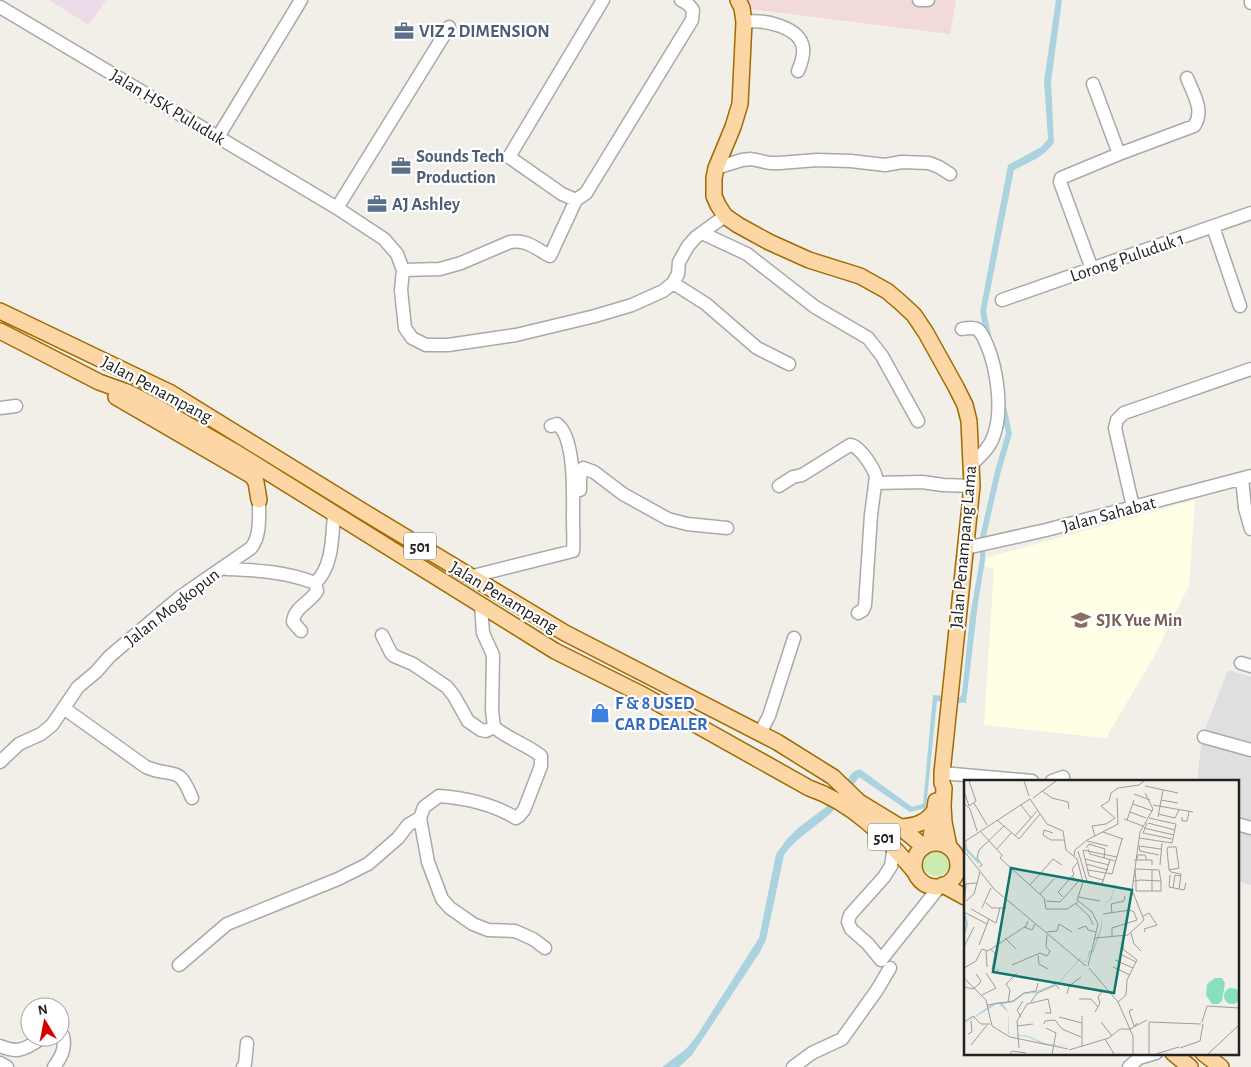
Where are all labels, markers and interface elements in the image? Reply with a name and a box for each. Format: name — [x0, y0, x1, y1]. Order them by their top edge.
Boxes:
office icon: VIZ 2 DIMENSION — [393, 20, 415, 42]
place label: VIZ 2 DIMENSION — [419, 23, 550, 41]
street label: Jalan HSK Puluduk — [107, 67, 229, 150]
place label: Sounds Tech Production — [416, 148, 504, 187]
office icon: Sounds Tech Production — [390, 155, 412, 177]
office icon: AJ Ashley — [366, 193, 388, 215]
place label: AJ Ashley — [392, 196, 461, 214]
street label: Lorong Puluduk 1 — [1068, 230, 1187, 286]
street label: Jalan Penampang — [98, 353, 215, 427]
street label: Jalan Penampang Lama — [948, 465, 980, 629]
street label: Jalan Sahabat — [1061, 494, 1158, 536]
road number: 501 — [404, 532, 436, 560]
street label: Jalan Penampang — [446, 559, 561, 637]
street label: Jalan Mogkopun — [122, 566, 223, 650]
school or university icon: SJK Yue Min — [1070, 609, 1092, 631]
place label: SJK Yue Min — [1096, 612, 1182, 630]
place label: F & 8 USED CAR DEALER — [615, 695, 708, 734]
shop icon: F & 8 USED CAR DEALER — [589, 702, 611, 724]
inset map — [964, 780, 1238, 1054]
road number: 501 — [868, 824, 900, 850]
north arrow — [20, 997, 70, 1047]
text: N — [37, 1002, 49, 1018]

